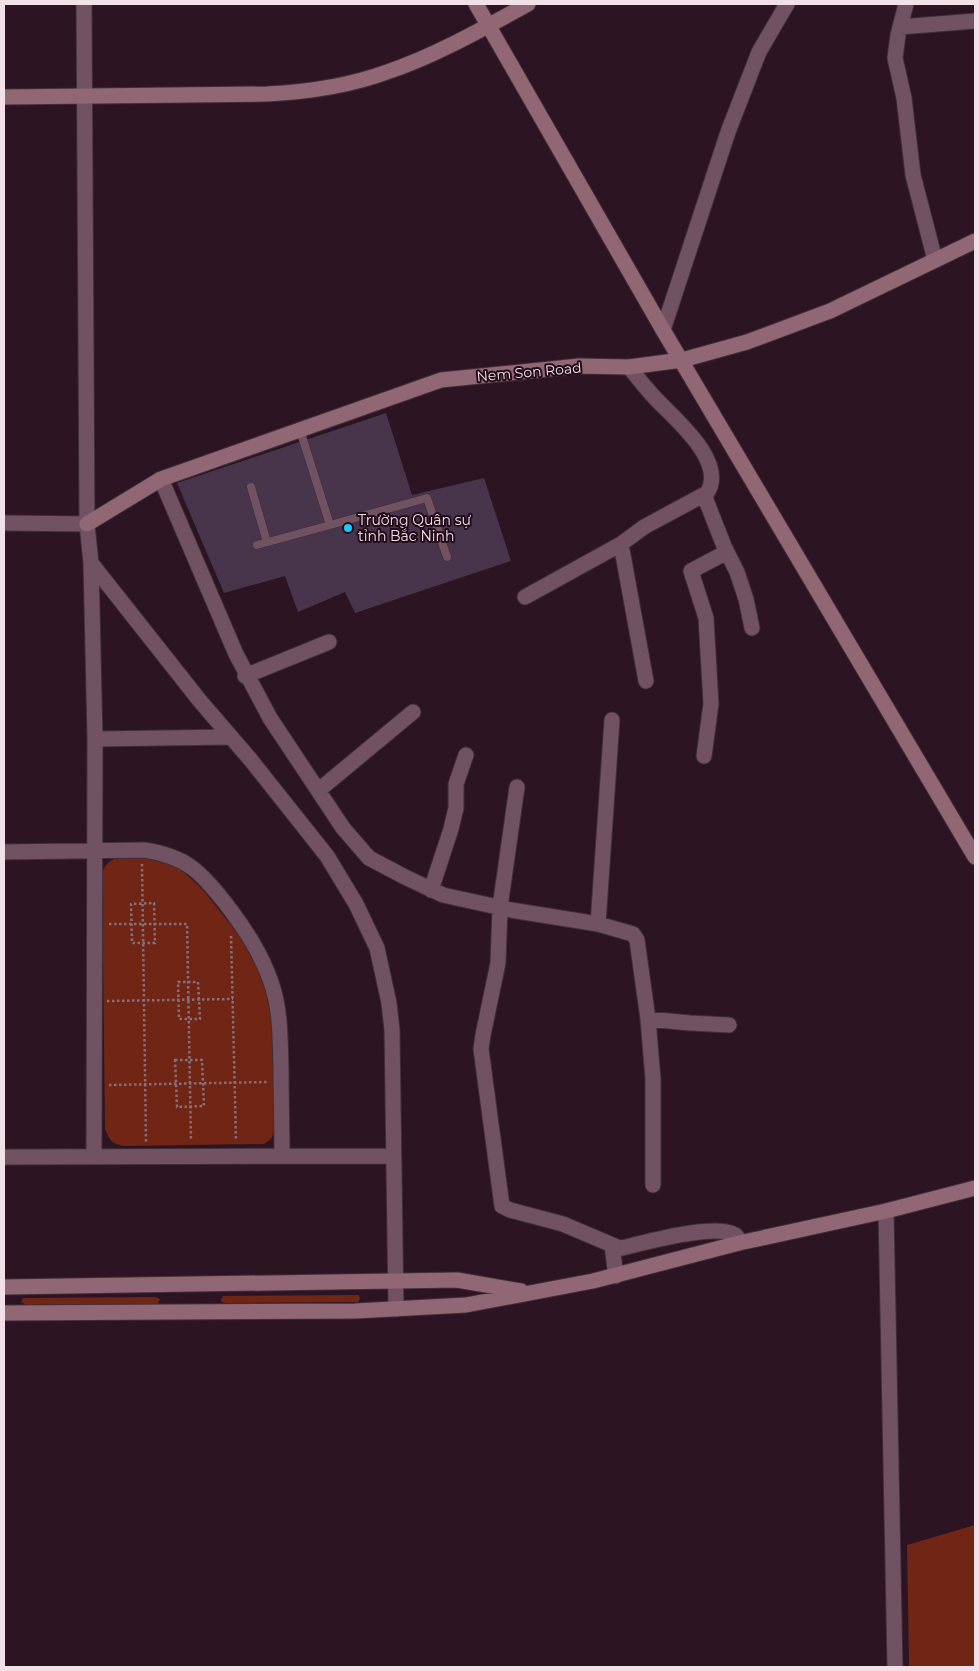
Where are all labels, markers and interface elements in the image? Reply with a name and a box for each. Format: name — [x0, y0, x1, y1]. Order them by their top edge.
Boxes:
street label: Nem Son Road — [476, 358, 582, 386]
place label: Trường Quân sự tỉnh Bắc Ninh — [358, 511, 472, 545]
marker: Trường Quân sự tỉnh Bắc Ninh — [342, 522, 354, 534]

